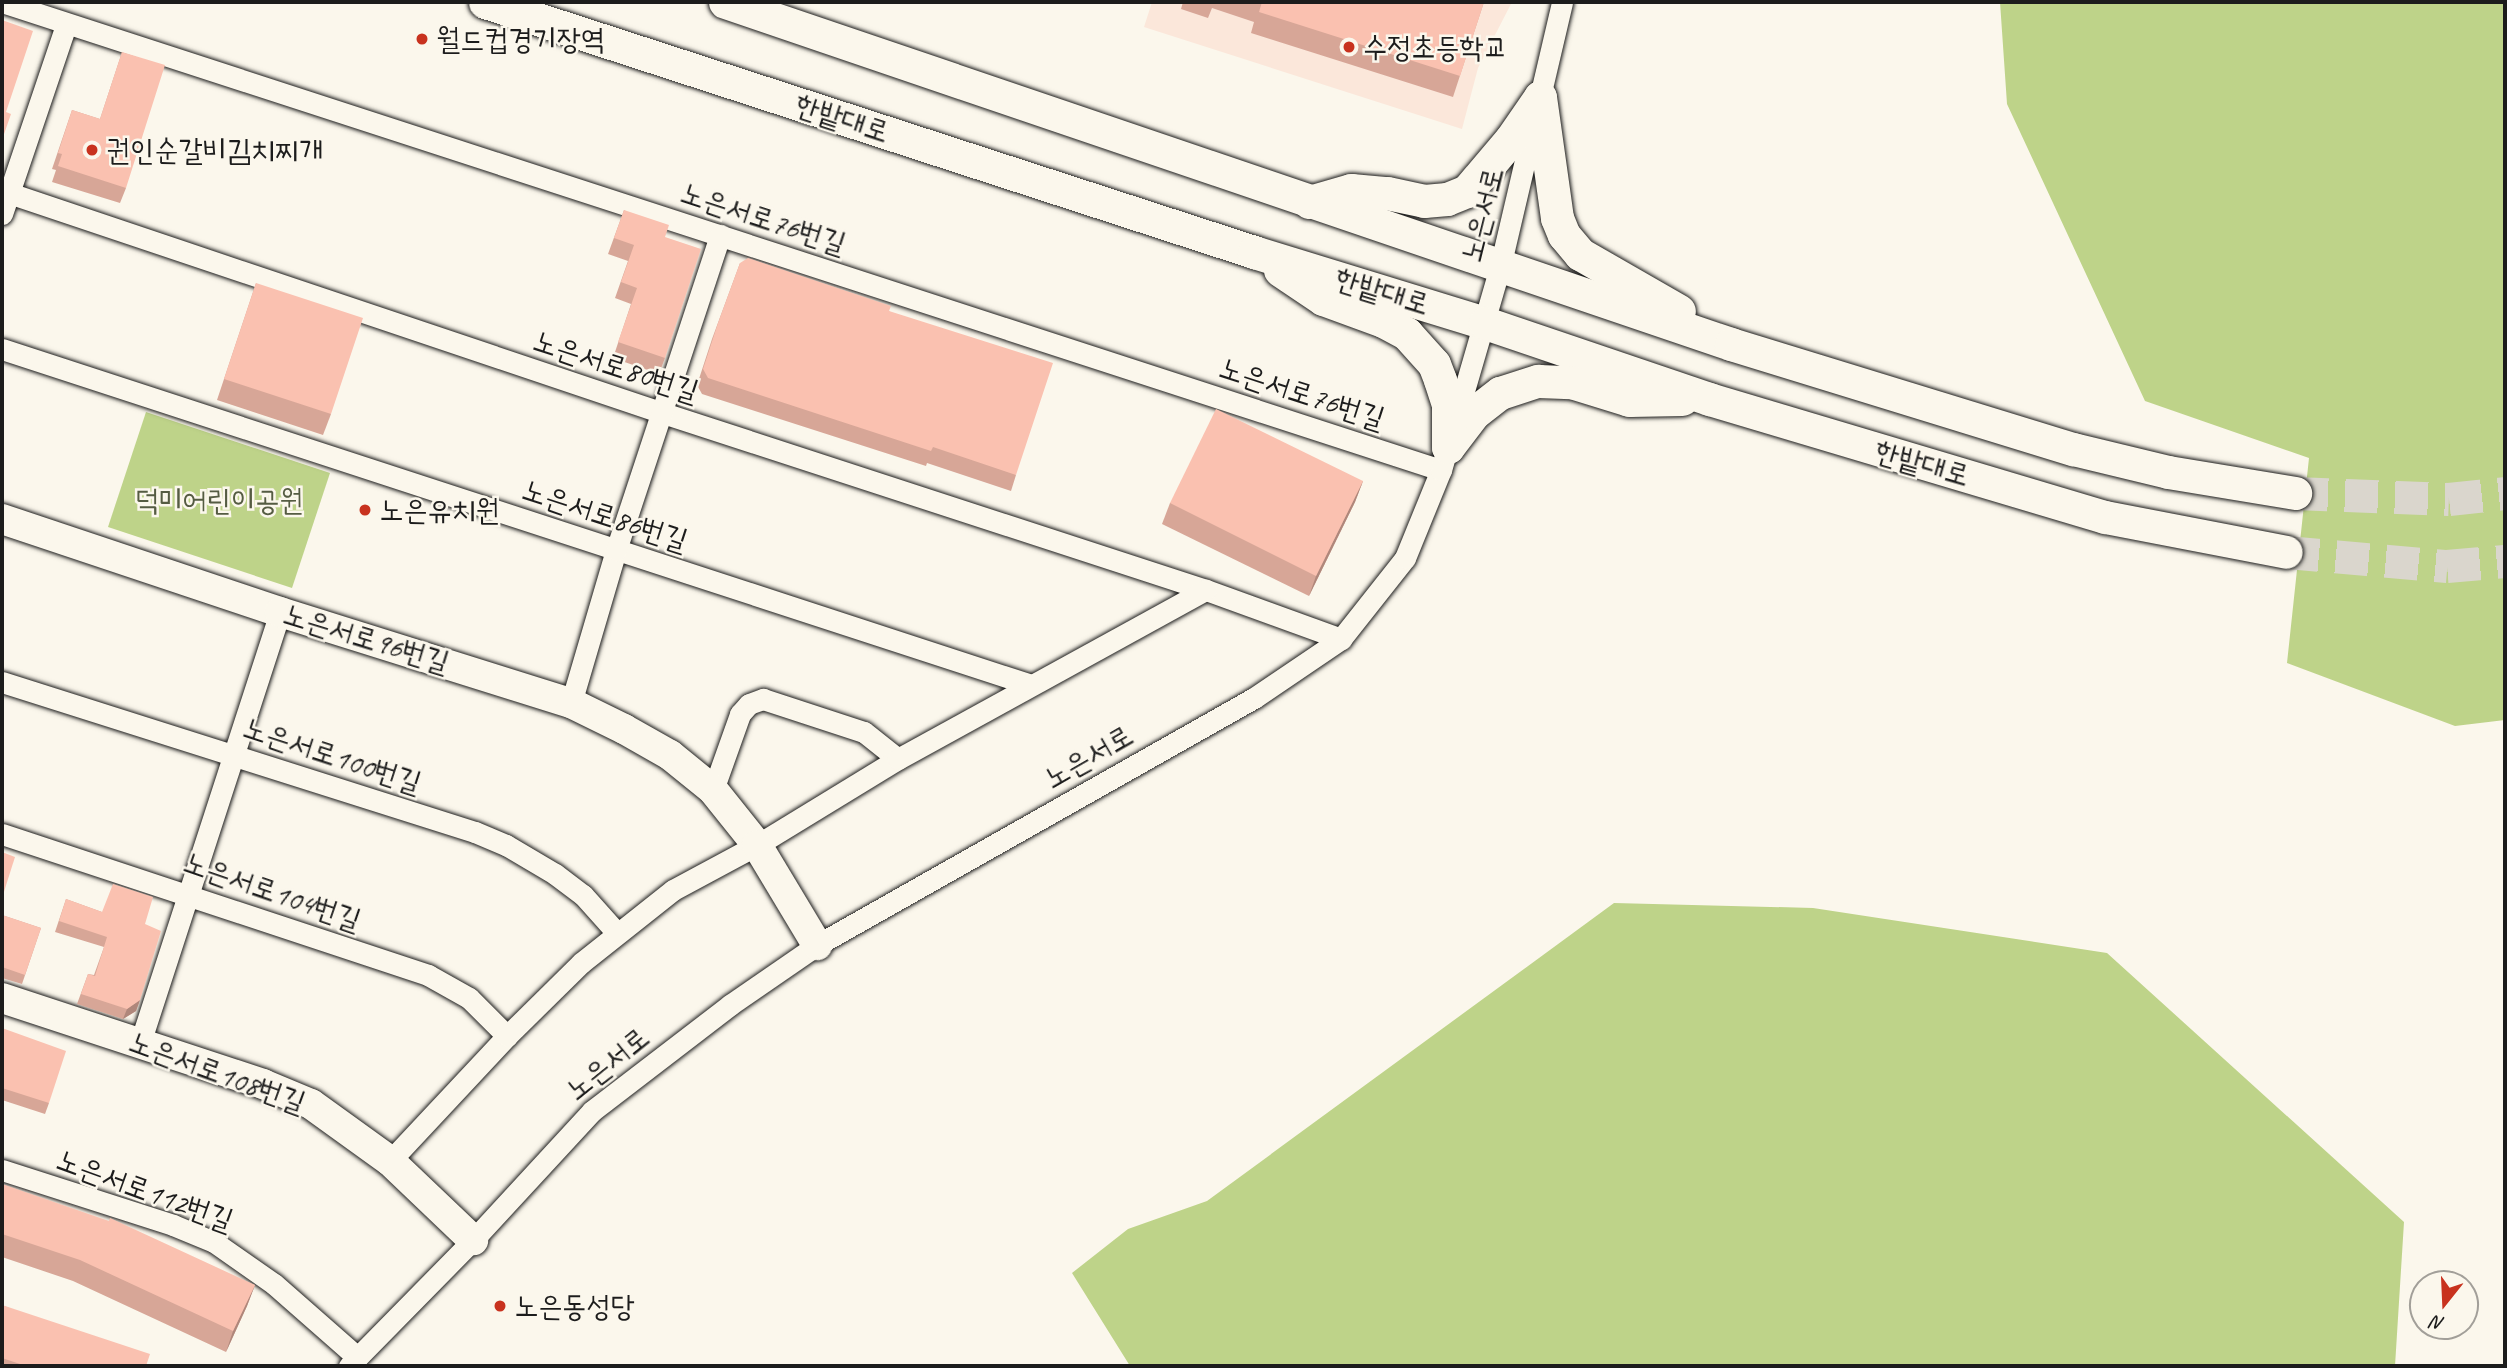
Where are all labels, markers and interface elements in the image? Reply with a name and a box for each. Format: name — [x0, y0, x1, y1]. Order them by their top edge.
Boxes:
place label: 월드컵경기장역 — [436, 21, 605, 57]
place label: 수정초등학교 — [1363, 29, 1508, 65]
marker: 월드컵경기장역 — [414, 31, 430, 47]
marker: 수정초등학교 — [1341, 39, 1357, 55]
street label: 한밭대로 — [791, 86, 893, 150]
place label: 권인순갈비김치찌개 — [106, 132, 323, 168]
marker: 권인순갈비김치찌개 — [84, 142, 100, 158]
street label: 노은서로 — [1453, 164, 1511, 266]
street label: 노은서로76번길 — [676, 174, 850, 262]
street label: 한밭대로 — [1331, 260, 1433, 322]
street label: 노은서로80번길 — [529, 322, 703, 410]
street label: 노은서로76번길 — [1215, 349, 1389, 437]
street label: 한밭대로 — [1871, 432, 1973, 494]
street label: 노은서로86번길 — [518, 471, 692, 559]
park label: 덕미어린이공원 — [135, 482, 303, 518]
place label: 노은유치원 — [379, 492, 500, 528]
marker: 노은유치원 — [357, 502, 373, 518]
street label: 노은서로96번길 — [279, 596, 453, 680]
street label: 노은서로100번길 — [238, 709, 426, 801]
street label: 노은서로 — [1037, 717, 1139, 797]
street label: 노은서로104번길 — [179, 844, 365, 938]
street label: 노은서로 — [558, 1020, 656, 1108]
street label: 노은서로108번길 — [124, 1023, 310, 1121]
street label: 노은서로112번길 — [52, 1141, 238, 1239]
north arrow — [2409, 1270, 2479, 1340]
place label: 노은동성당 — [514, 1288, 635, 1324]
marker: 노은동성당 — [492, 1298, 508, 1314]
text: N — [2429, 1310, 2447, 1336]

